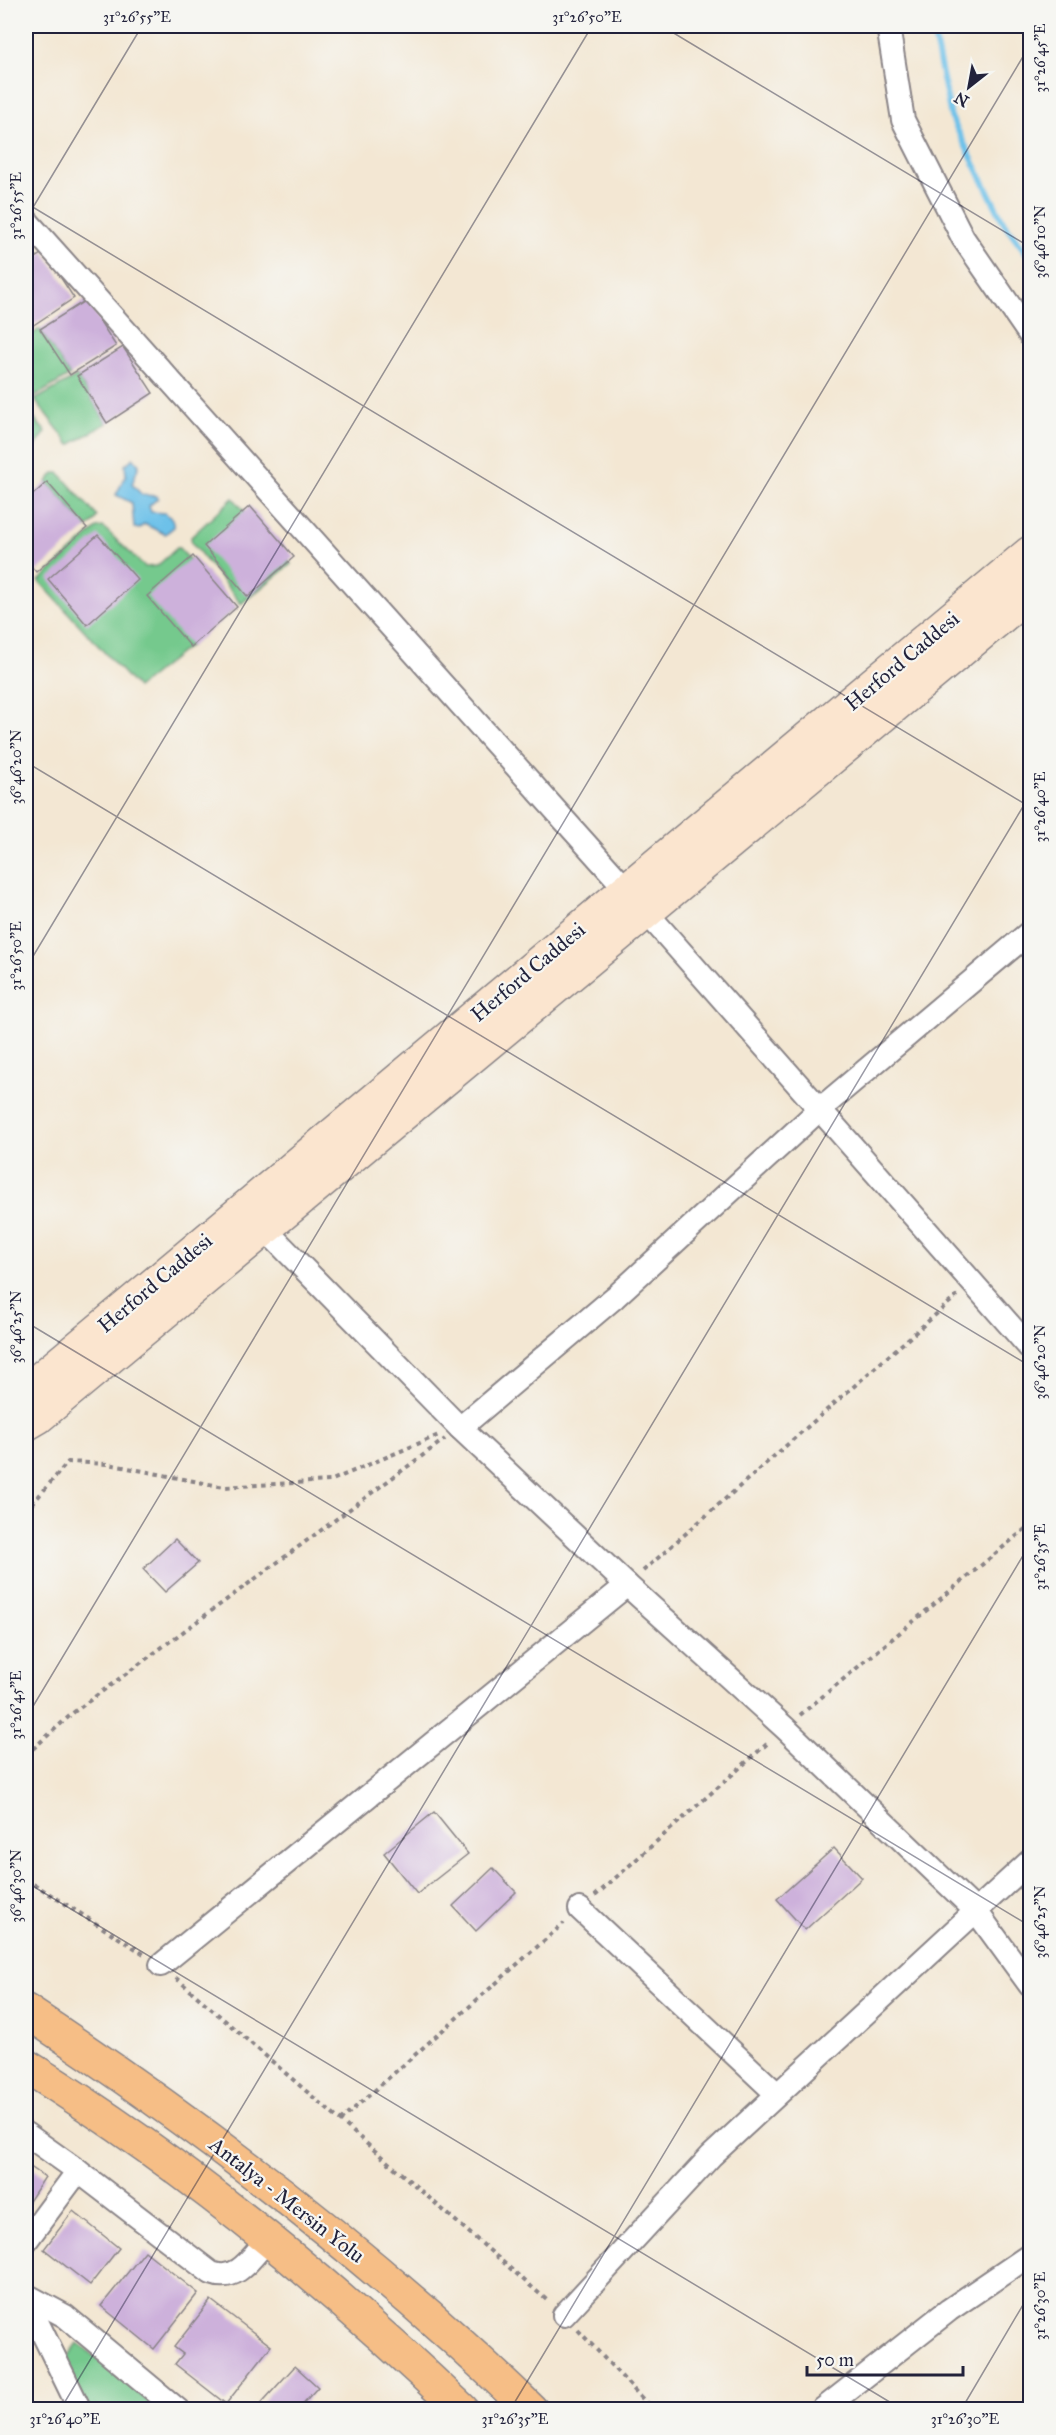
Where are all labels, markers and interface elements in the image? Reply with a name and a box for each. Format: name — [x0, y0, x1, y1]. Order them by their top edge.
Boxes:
text: 31°26'55"E — [103, 8, 171, 26]
text: 31°26'50"E — [552, 8, 622, 26]
text: 31°26'45"E — [1031, 23, 1049, 93]
north arrow — [939, 57, 999, 117]
text: N — [950, 88, 972, 111]
text: 31°26'55"E — [7, 172, 25, 240]
text: 36°46'10"N — [1031, 205, 1049, 279]
street label: Herford Caddesi — [839, 605, 965, 716]
text: 36°46'20"N — [7, 729, 25, 804]
text: 31°26'40"E — [1031, 771, 1049, 843]
street label: Herford Caddesi — [465, 916, 591, 1027]
text: 31°26'50"E — [7, 921, 25, 991]
street label: Herford Caddesi — [92, 1227, 218, 1338]
text: 36°46'25"N — [7, 1290, 25, 1363]
text: 36°46'20"N — [1031, 1324, 1049, 1399]
text: 31°26'35"E — [1031, 1523, 1049, 1590]
text: 31°26'45"E — [7, 1670, 25, 1740]
text: 36°46'30"N — [7, 1849, 25, 1923]
text: 36°46'25"N — [1031, 1885, 1049, 1958]
street label: Antalya - Mersin Yolu — [203, 2131, 370, 2269]
text: 31°26'30"E — [1031, 2271, 1049, 2340]
scale bar — [807, 2339, 963, 2377]
text: 50 m — [816, 2349, 854, 2371]
text: 31°26'40"E — [30, 2410, 101, 2428]
text: 31°26'35"E — [482, 2410, 549, 2428]
text: 31°26'30"E — [931, 2410, 1000, 2428]

